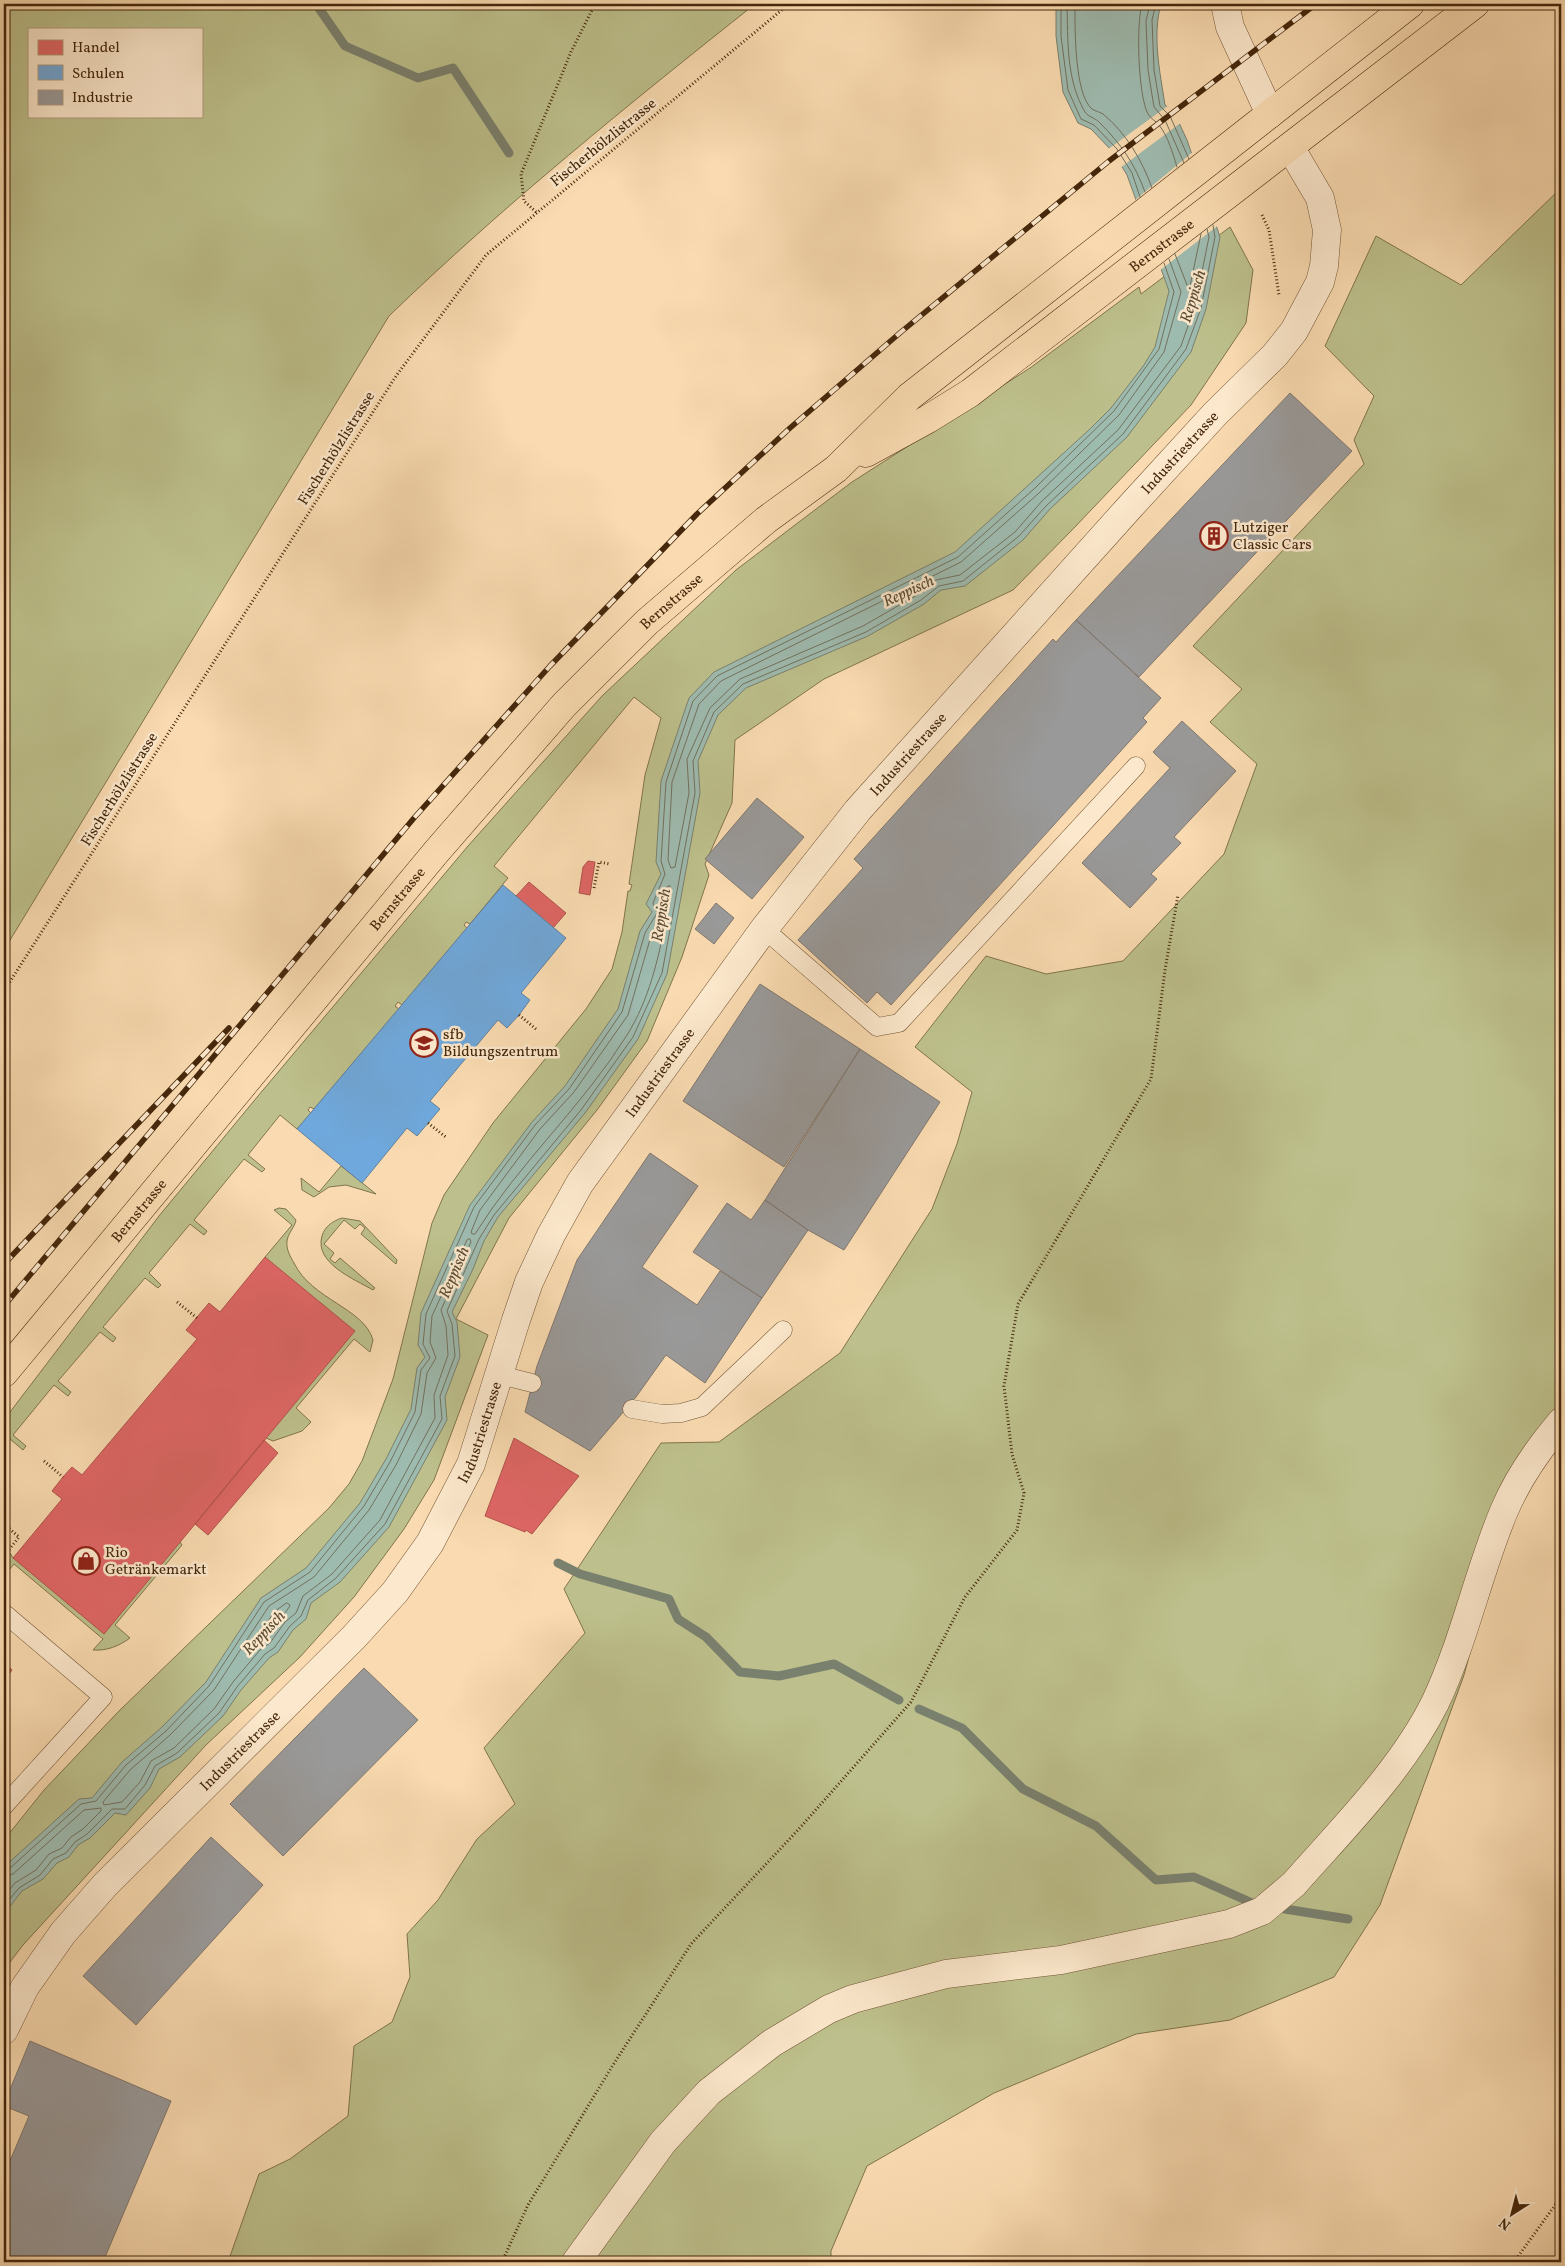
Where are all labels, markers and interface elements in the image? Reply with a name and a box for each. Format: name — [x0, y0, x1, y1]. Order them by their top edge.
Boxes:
legend — [28, 28, 202, 118]
text: Handel — [72, 38, 120, 59]
text: Schulen — [72, 64, 125, 85]
text: Industrie — [72, 88, 133, 109]
street label: Fischerhölzlistrasse — [547, 94, 661, 192]
street label: Bernstrasse — [1126, 215, 1200, 278]
water label: Reppisch — [1175, 268, 1212, 326]
street label: Fischerhölzlistrasse — [294, 388, 381, 510]
street label: Industriestrasse — [1137, 407, 1225, 500]
place label: Lutziger Classic Cars — [1233, 518, 1312, 556]
building icon: Lutziger Classic Cars — [1199, 521, 1229, 551]
street label: Bernstrasse — [636, 569, 708, 635]
water label: Reppisch — [880, 570, 938, 613]
street label: Industriestrasse — [866, 709, 953, 802]
street label: Fischerhölzlistrasse — [77, 729, 164, 851]
street label: Bernstrasse — [366, 863, 431, 936]
water label: Reppisch — [647, 887, 677, 944]
street label: Industriestrasse — [622, 1024, 701, 1123]
place label: sfb Bildungszentrum — [443, 1025, 558, 1063]
school or university icon: sfb Bildungszentrum — [409, 1028, 439, 1058]
street label: Bernstrasse — [107, 1175, 173, 1248]
water label: Reppisch — [434, 1244, 476, 1302]
street label: Industriestrasse — [454, 1379, 508, 1488]
place label: Rio Getränkemarkt — [105, 1543, 207, 1581]
shop icon: Rio Getränkemarkt — [71, 1546, 101, 1576]
water label: Reppisch — [238, 1606, 291, 1661]
street label: Industriestrasse — [196, 1707, 286, 1797]
north arrow — [1488, 2188, 1538, 2238]
text: N — [1496, 2213, 1515, 2234]

